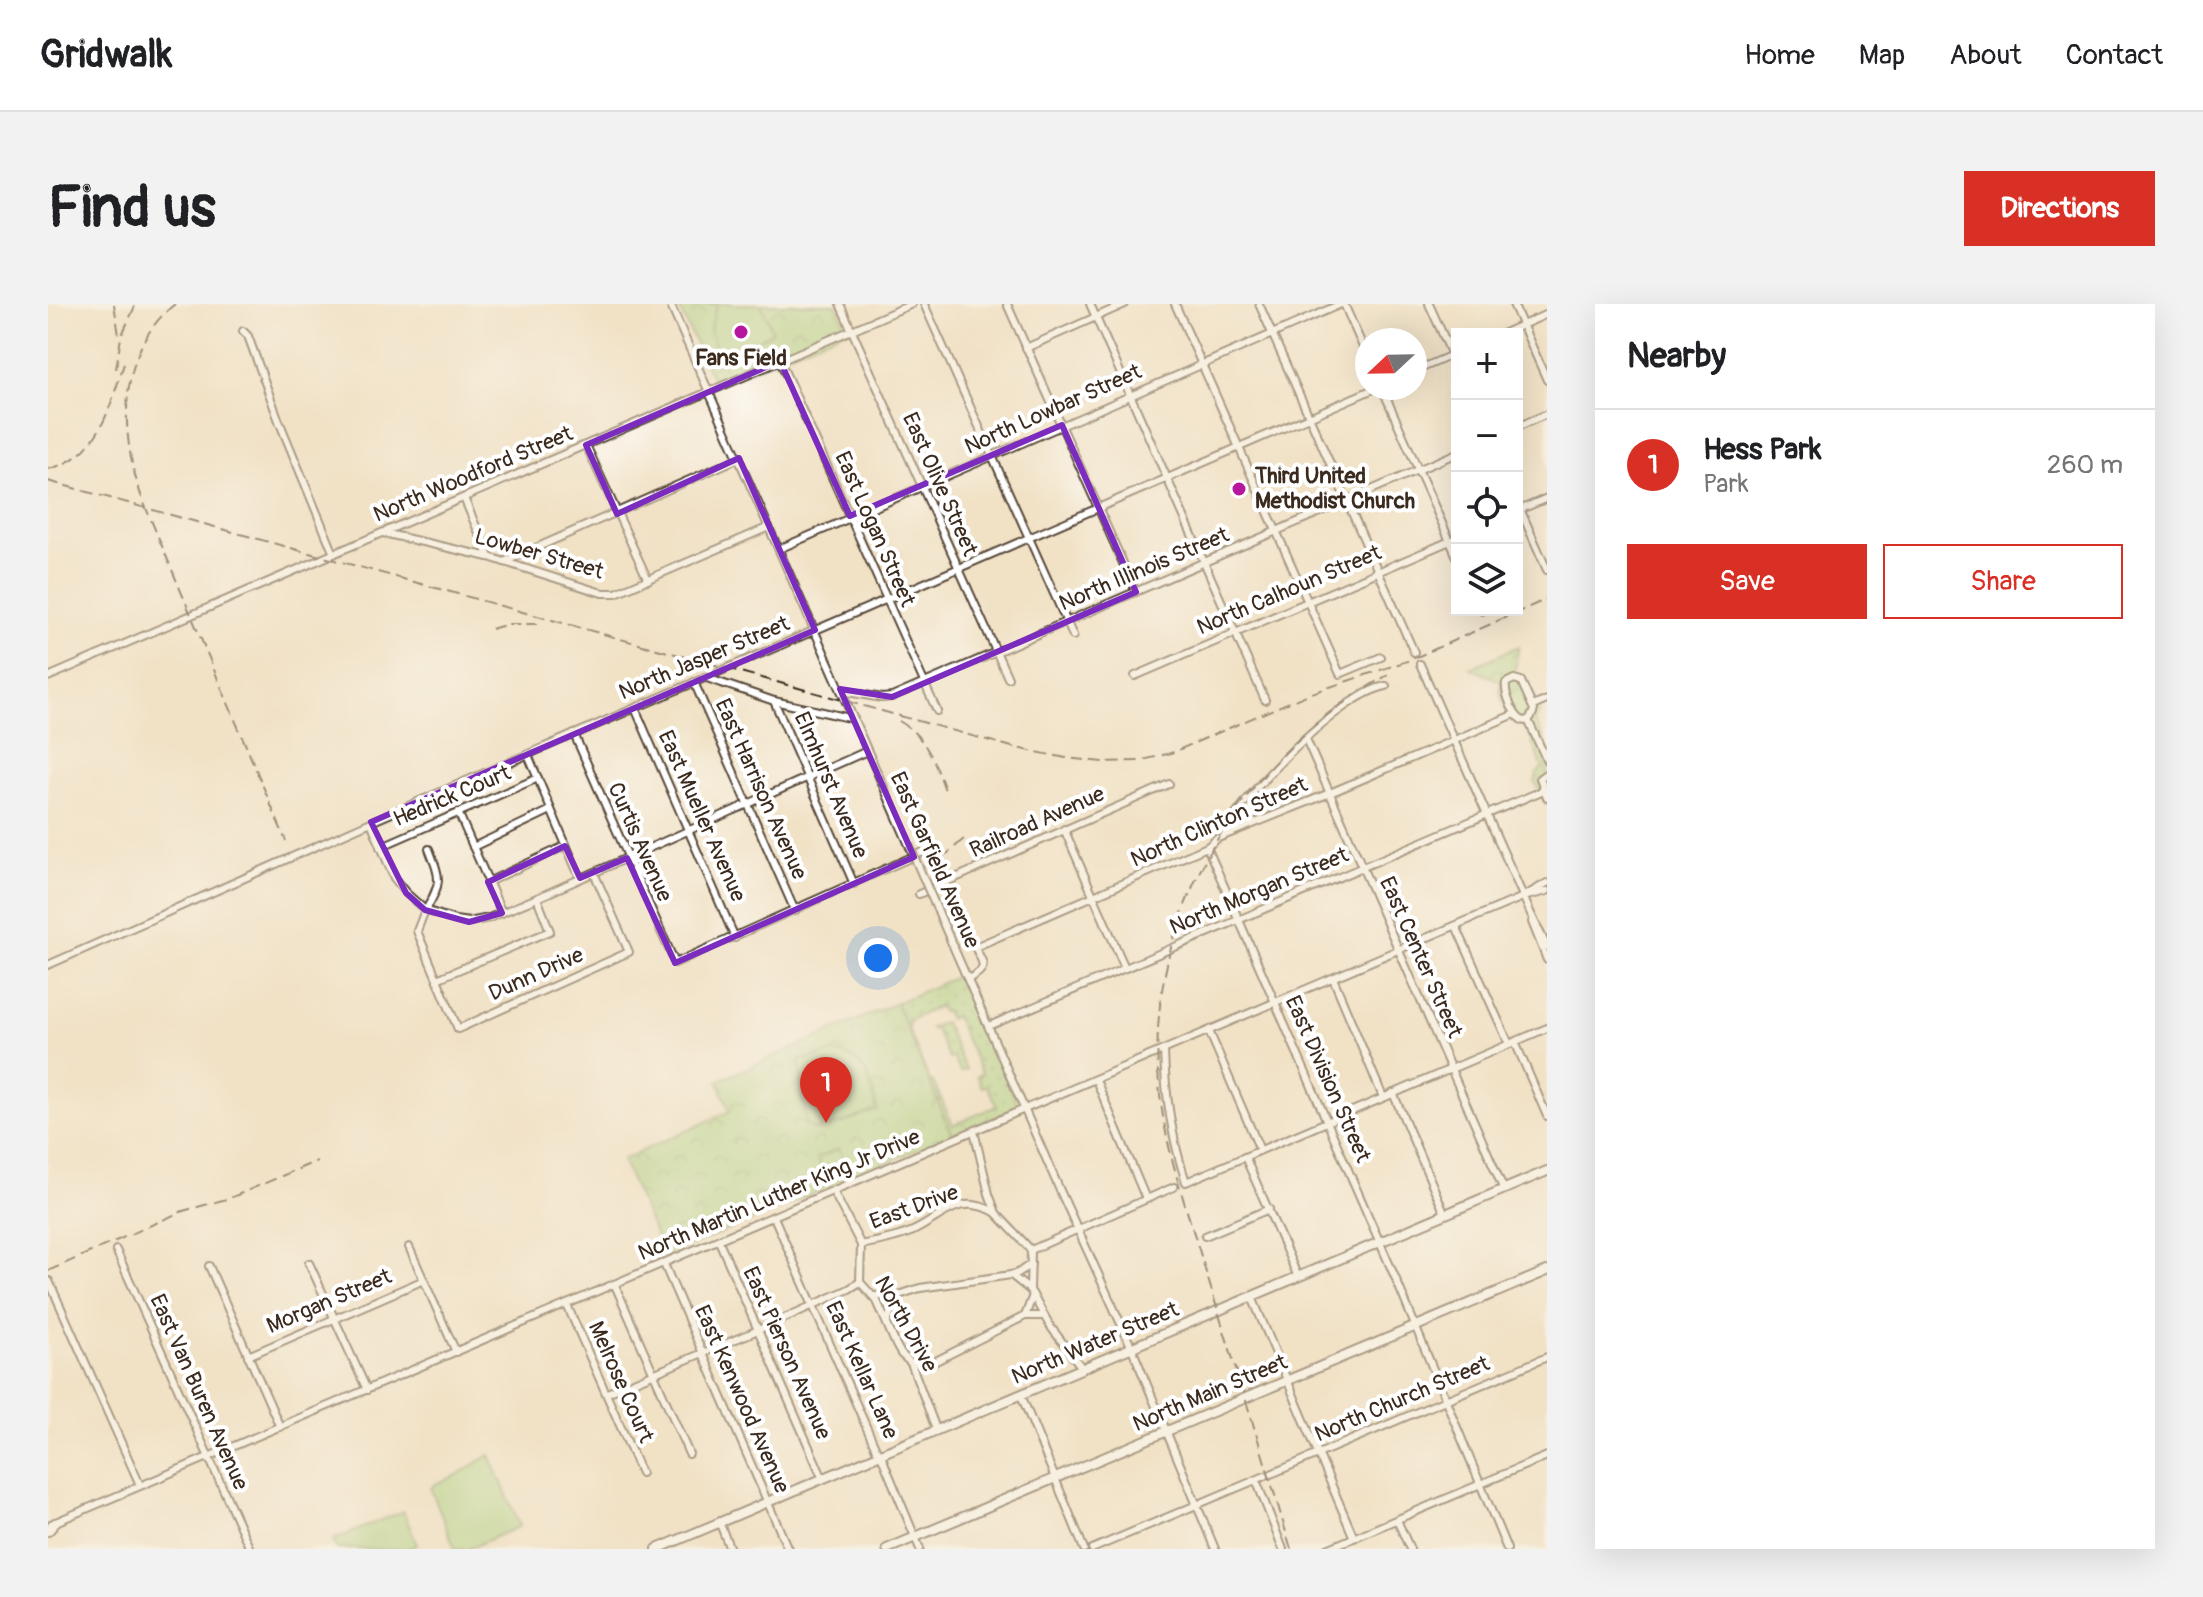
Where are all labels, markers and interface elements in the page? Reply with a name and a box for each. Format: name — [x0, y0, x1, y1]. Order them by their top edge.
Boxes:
text: Gridwalk — [40, 31, 172, 79]
text: Home — [1744, 38, 1815, 73]
text: Map — [1859, 38, 1905, 73]
text: About — [1949, 38, 2022, 73]
text: Contact — [2066, 38, 2163, 73]
button: Directions — [1964, 171, 2155, 246]
text: Find us — [48, 174, 216, 243]
marker: Fans Field — [732, 323, 750, 341]
north arrow — [1355, 328, 1427, 400]
map controls — [1451, 328, 1523, 616]
button: + — [1451, 328, 1523, 400]
text: Nearby — [1627, 335, 1726, 378]
place label: Fans Field — [695, 344, 787, 372]
street label: North Lowbar Street — [960, 357, 1146, 461]
button: − — [1451, 400, 1523, 472]
street label: East Olive Street — [896, 408, 984, 560]
street label: North Woodford Street — [369, 419, 577, 529]
text: Hess Park — [1703, 431, 1821, 468]
street label: East Logan Street — [828, 447, 922, 611]
text: 1 — [1648, 449, 1658, 481]
text: 260 m — [2047, 449, 2123, 481]
place label: Third United Methodist Church — [1254, 462, 1415, 515]
text: Park — [1703, 468, 1749, 500]
button: locate — [1451, 472, 1523, 544]
marker: Third United Methodist Church — [1230, 480, 1248, 498]
street label: North Illinois Street — [1055, 521, 1233, 617]
street label: Lowber Street — [471, 522, 607, 586]
street label: North Calhoun Street — [1193, 538, 1386, 641]
button: layers — [1451, 544, 1523, 616]
button: Save — [1627, 544, 1867, 619]
button: Share — [1883, 544, 2123, 619]
street label: North Jasper Street — [614, 609, 794, 707]
street label: East Harrison Avenue — [709, 694, 814, 884]
street label: Elmhurst Avenue — [788, 707, 875, 863]
street label: East Mueller Avenue — [652, 726, 752, 906]
street label: Hedrick Court — [389, 759, 515, 833]
street label: East Garfield Avenue — [884, 768, 986, 953]
street label: North Clinton Street — [1126, 770, 1312, 874]
street label: Curtis Avenue — [601, 778, 679, 906]
street label: Railroad Avenue — [965, 780, 1109, 864]
street label: North Morgan Street — [1165, 841, 1353, 941]
street label: East Center Street — [1373, 872, 1469, 1042]
your location — [858, 938, 898, 978]
street label: Dunn Drive — [484, 941, 588, 1007]
street label: East Division Street — [1279, 991, 1377, 1167]
pin: 1 — [800, 1057, 852, 1123]
street label: North Martin Luther King Jr Drive — [634, 1123, 924, 1267]
street label: East Drive — [866, 1178, 962, 1236]
street label: Morgan Street — [262, 1262, 396, 1340]
street label: East Pierson Avenue — [736, 1262, 838, 1444]
street label: North Drive — [868, 1271, 944, 1377]
street label: East Van Buren Avenue — [143, 1290, 255, 1494]
street label: North Water Street — [1007, 1295, 1183, 1391]
street label: East Kellar Lane — [819, 1297, 905, 1443]
street label: East Kenwood Avenue — [688, 1301, 796, 1498]
street label: Melrose Court — [582, 1317, 660, 1447]
street label: North Main Street — [1129, 1348, 1292, 1438]
street label: North Church Street — [1310, 1349, 1494, 1448]

